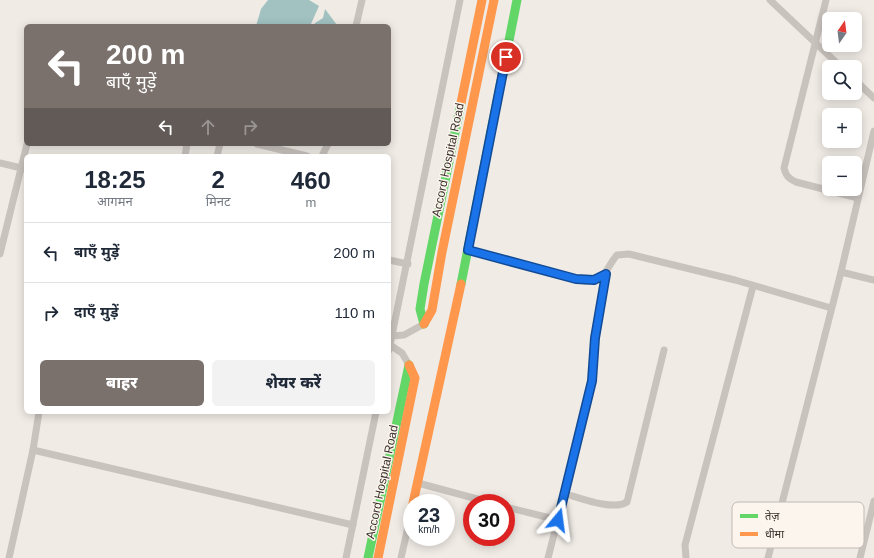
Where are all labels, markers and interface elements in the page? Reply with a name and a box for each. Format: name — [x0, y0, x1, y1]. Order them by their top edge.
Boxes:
north arrow — [822, 12, 862, 52]
map controls — [822, 12, 862, 196]
text: 200 m — [106, 39, 185, 70]
icon: left — [40, 40, 92, 92]
pin — [489, 40, 523, 74]
icon: arrive — [495, 46, 517, 68]
button: search — [822, 60, 862, 100]
text: बाएँ मुड़ें — [106, 72, 156, 92]
street label: Accord Hospital Road — [429, 102, 467, 218]
button: + — [822, 108, 862, 148]
icon: left — [155, 116, 177, 138]
icon: ahead — [197, 116, 219, 138]
icon: right — [239, 116, 261, 138]
button: − — [822, 156, 862, 196]
text: 18:25 — [84, 166, 146, 193]
text: 2 — [211, 166, 225, 193]
text: 460 — [291, 167, 331, 194]
text: आगमन — [97, 194, 133, 209]
text: मिनट — [206, 194, 231, 209]
text: m — [305, 195, 316, 210]
icon: left — [40, 242, 62, 264]
text: बाएँ मुड़ें — [74, 243, 119, 260]
text: 200 m — [333, 244, 375, 261]
icon: right — [40, 302, 62, 324]
text: दाएँ मुड़ें — [74, 303, 118, 320]
text: 110 m — [334, 304, 375, 321]
button: बाहर — [40, 360, 204, 406]
button: शेयर करें — [212, 360, 375, 406]
street label: Accord Hospital Road — [363, 424, 401, 540]
speed limit sign: 30 — [463, 494, 515, 546]
position arrow — [537, 499, 579, 541]
legend — [732, 502, 864, 548]
text: 23 — [418, 504, 440, 526]
text: तेज़ — [765, 510, 780, 522]
text: km/h — [418, 524, 440, 535]
text: धीमा — [765, 528, 784, 540]

